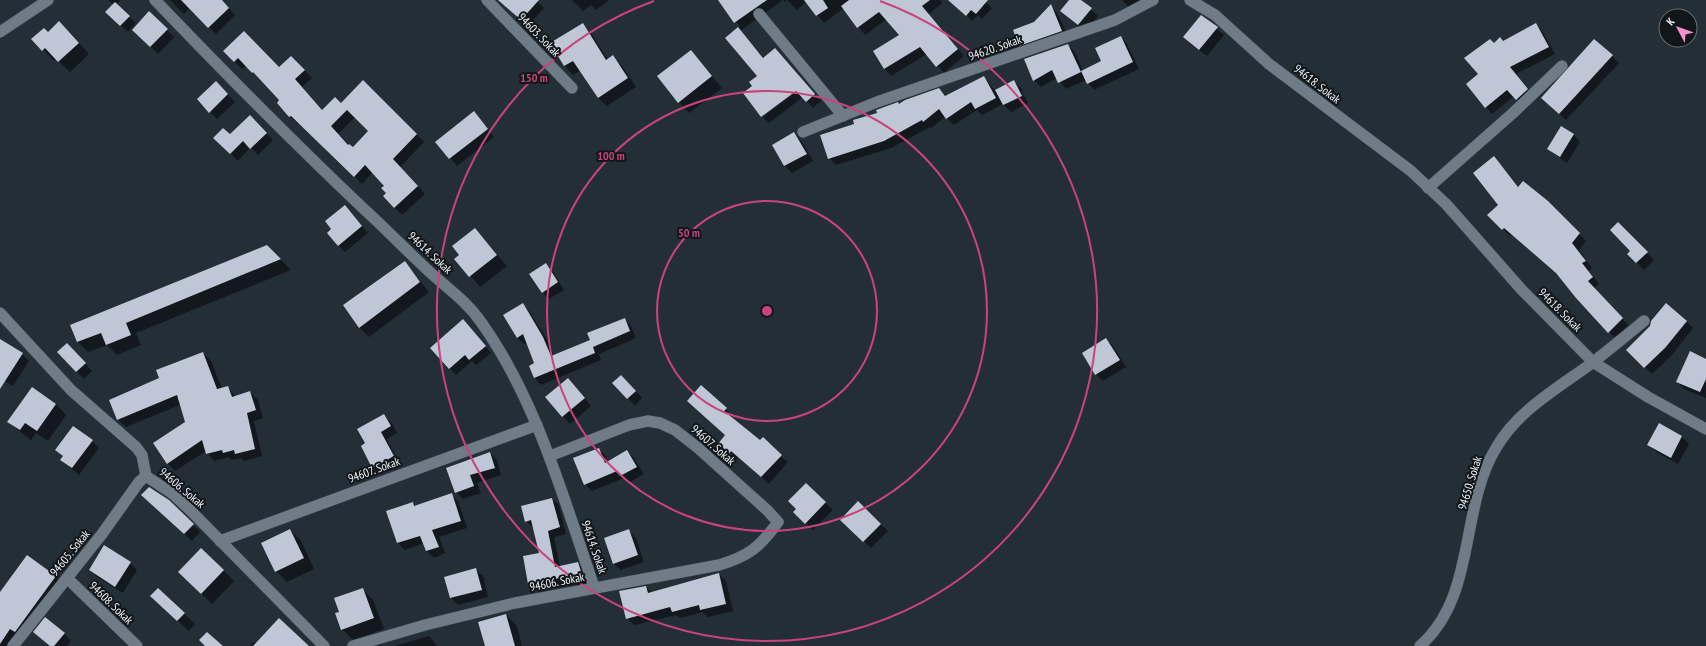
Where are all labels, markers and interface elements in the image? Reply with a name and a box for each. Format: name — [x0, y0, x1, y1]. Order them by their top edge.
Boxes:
north arrow — [1658, 8, 1698, 48]
street label: 94603. Sokak — [515, 10, 564, 60]
text: K — [1663, 14, 1678, 28]
street label: 94620. Sokak — [966, 31, 1024, 64]
street label: 94618. Sokak — [1291, 61, 1344, 107]
text: 150 m — [520, 70, 548, 85]
text: 100 m — [597, 148, 625, 163]
text: 50 m — [678, 225, 700, 240]
street label: 94614. Sokak — [405, 228, 456, 277]
street label: 94618. Sokak — [1535, 285, 1585, 335]
centre of rings — [760, 304, 774, 318]
street label: 94607. Sokak — [688, 421, 739, 468]
street label: 94607. Sokak — [346, 453, 402, 486]
street label: 94650. Sokak — [1454, 454, 1485, 512]
street label: 94606. Sokak — [156, 464, 209, 511]
street label: 94614. Sokak — [578, 518, 611, 576]
street label: 94605. Sokak — [46, 526, 93, 579]
street label: 94606. Sokak — [528, 569, 586, 594]
street label: 94608. Sokak — [86, 578, 137, 627]

